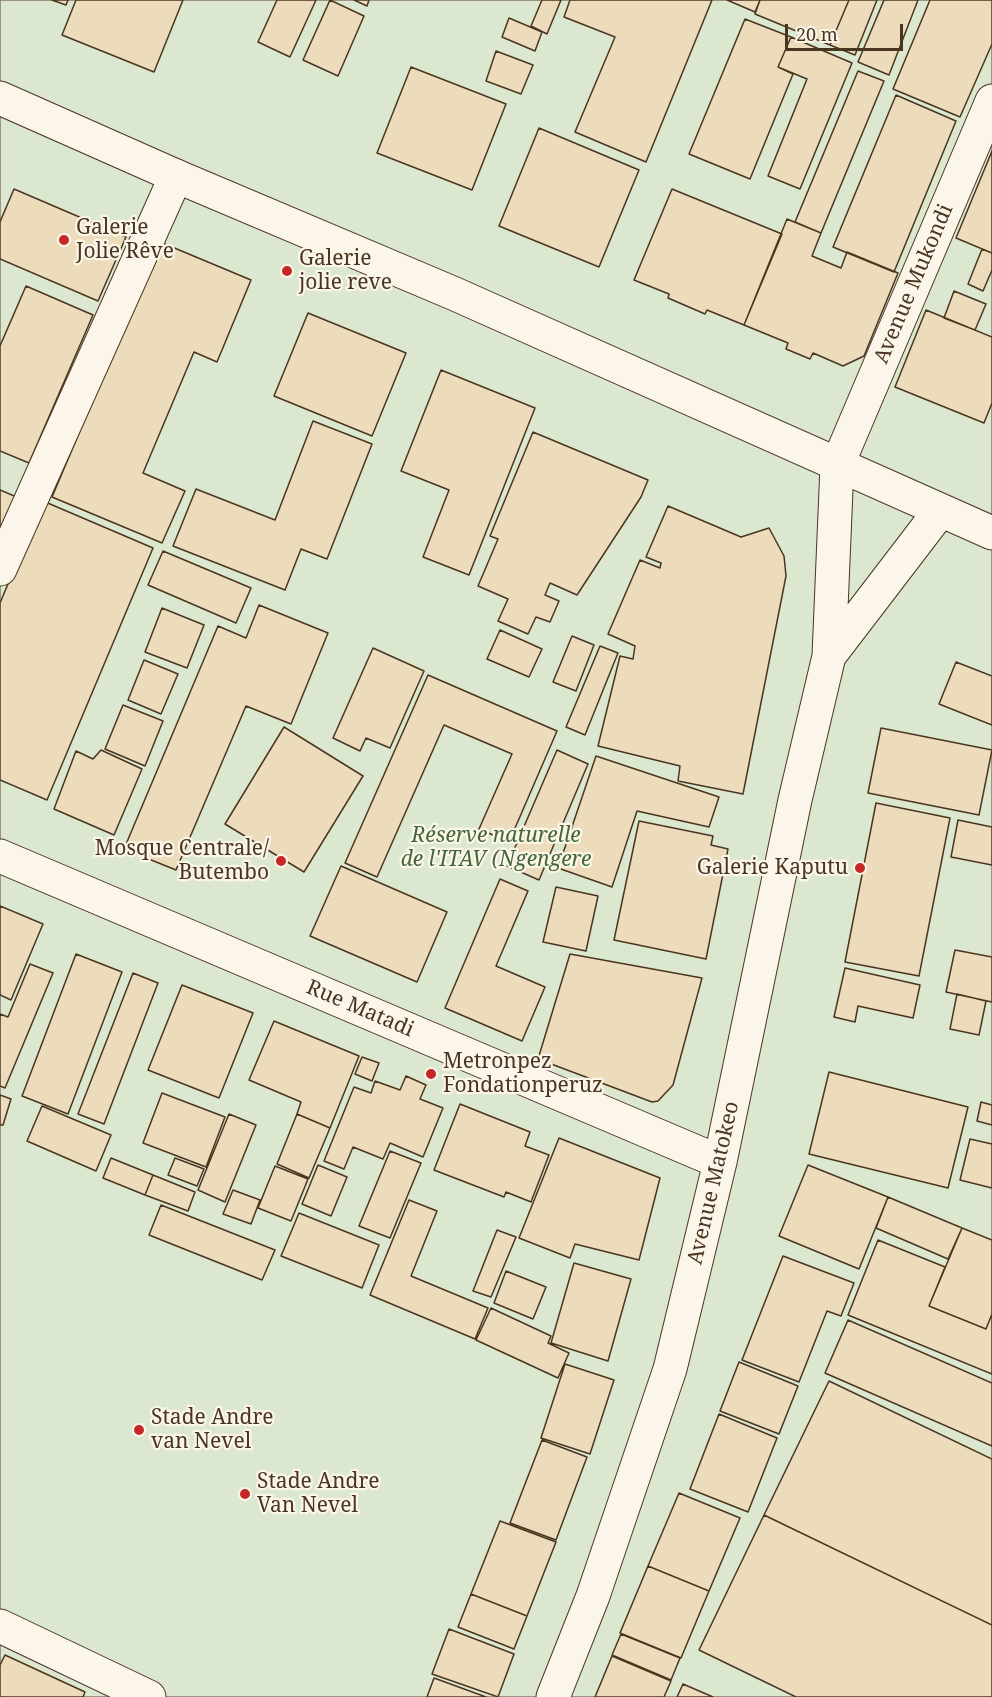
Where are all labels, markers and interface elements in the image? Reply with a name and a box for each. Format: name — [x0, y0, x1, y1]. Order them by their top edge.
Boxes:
scale bar — [788, 12, 906, 50]
text: 20 m — [796, 22, 838, 46]
street label: Avenue Mukondi — [869, 201, 959, 367]
place label: Galerie Jolie Rêve — [76, 215, 174, 265]
marker: Galerie Jolie Rêve — [57, 233, 71, 247]
place label: Galerie jolie reve — [299, 246, 392, 296]
marker: Galerie jolie reve — [280, 264, 294, 278]
park label: Réserve naturelle de l'ITAV (Ngengere — [401, 823, 591, 873]
place label: Mosque Centrale/ Butembo — [95, 836, 269, 886]
marker: Mosque Centrale/ Butembo — [274, 854, 288, 868]
place label: Galerie Kaputu — [697, 855, 848, 881]
marker: Galerie Kaputu — [853, 861, 867, 875]
street label: Rue Matadi — [303, 975, 417, 1043]
place label: Metronpez Fondationperuz — [443, 1049, 603, 1099]
marker: Metronpez Fondationperuz — [424, 1067, 438, 1081]
street label: Avenue Matokeo — [683, 1099, 745, 1267]
place label: Stade Andre van Nevel — [151, 1405, 274, 1455]
marker: Stade Andre van Nevel — [132, 1423, 146, 1437]
place label: Stade Andre Van Nevel — [257, 1469, 380, 1519]
marker: Stade Andre Van Nevel — [238, 1487, 252, 1501]

